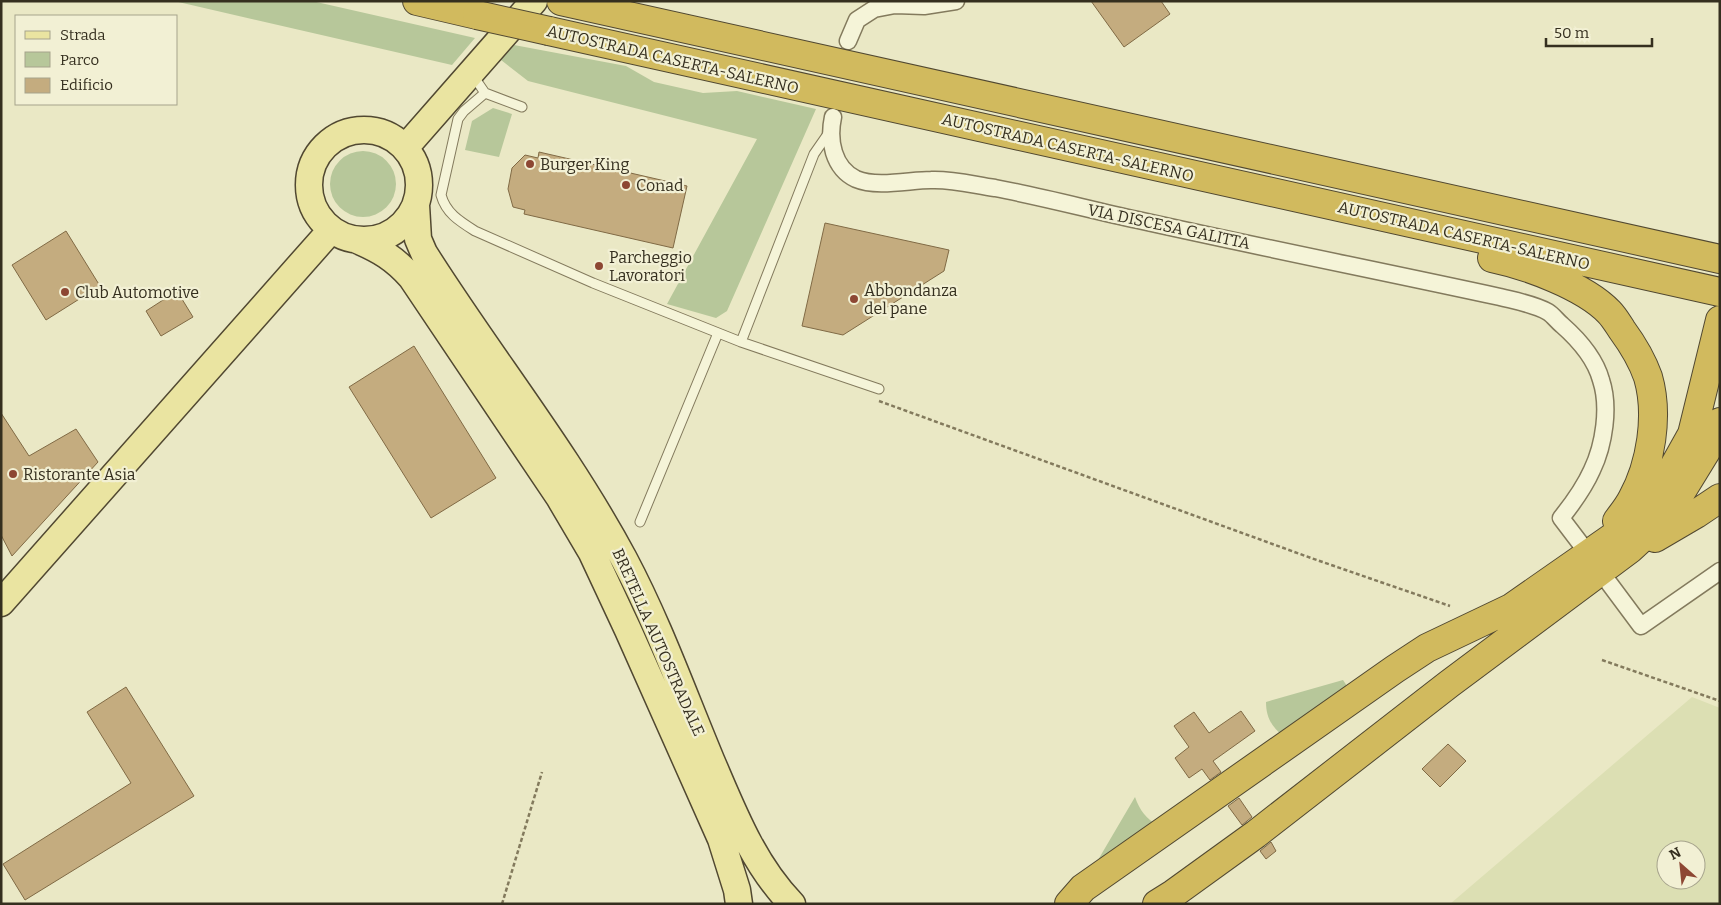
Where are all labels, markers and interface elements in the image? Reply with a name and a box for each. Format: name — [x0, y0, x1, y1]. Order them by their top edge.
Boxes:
legend — [15, 15, 178, 105]
scale bar — [1546, 15, 1652, 47]
street label: AUTOSTRADA CASERTA-SALERNO — [545, 21, 801, 98]
text: 50 m — [1554, 24, 1590, 42]
text: Strada — [60, 26, 106, 44]
text: Parco — [60, 51, 99, 69]
text: Edificio — [60, 76, 113, 94]
street label: AUTOSTRADA CASERTA-SALERNO — [940, 109, 1196, 186]
place label: Burger King — [540, 155, 629, 174]
marker: Burger King — [524, 158, 536, 170]
place label: Conad — [636, 176, 684, 195]
marker: Conad — [620, 179, 632, 191]
street label: AUTOSTRADA CASERTA-SALERNO — [1336, 197, 1592, 274]
street label: VIA DISCESA GALITTA — [1086, 200, 1253, 253]
place label: Parcheggio Lavoratori — [609, 248, 692, 285]
marker: Parcheggio Lavoratori — [593, 260, 605, 272]
place label: Abbondanza del pane — [864, 281, 958, 318]
place label: Club Automotive — [75, 283, 199, 302]
marker: Club Automotive — [59, 286, 71, 298]
marker: Abbondanza del pane — [848, 293, 860, 305]
place label: Ristorante Asia — [23, 465, 136, 484]
marker: Ristorante Asia — [7, 468, 19, 480]
street label: BRETELLA AUTOSTRADALE — [608, 545, 709, 739]
north arrow — [1656, 840, 1706, 890]
text: N — [1667, 844, 1684, 864]

